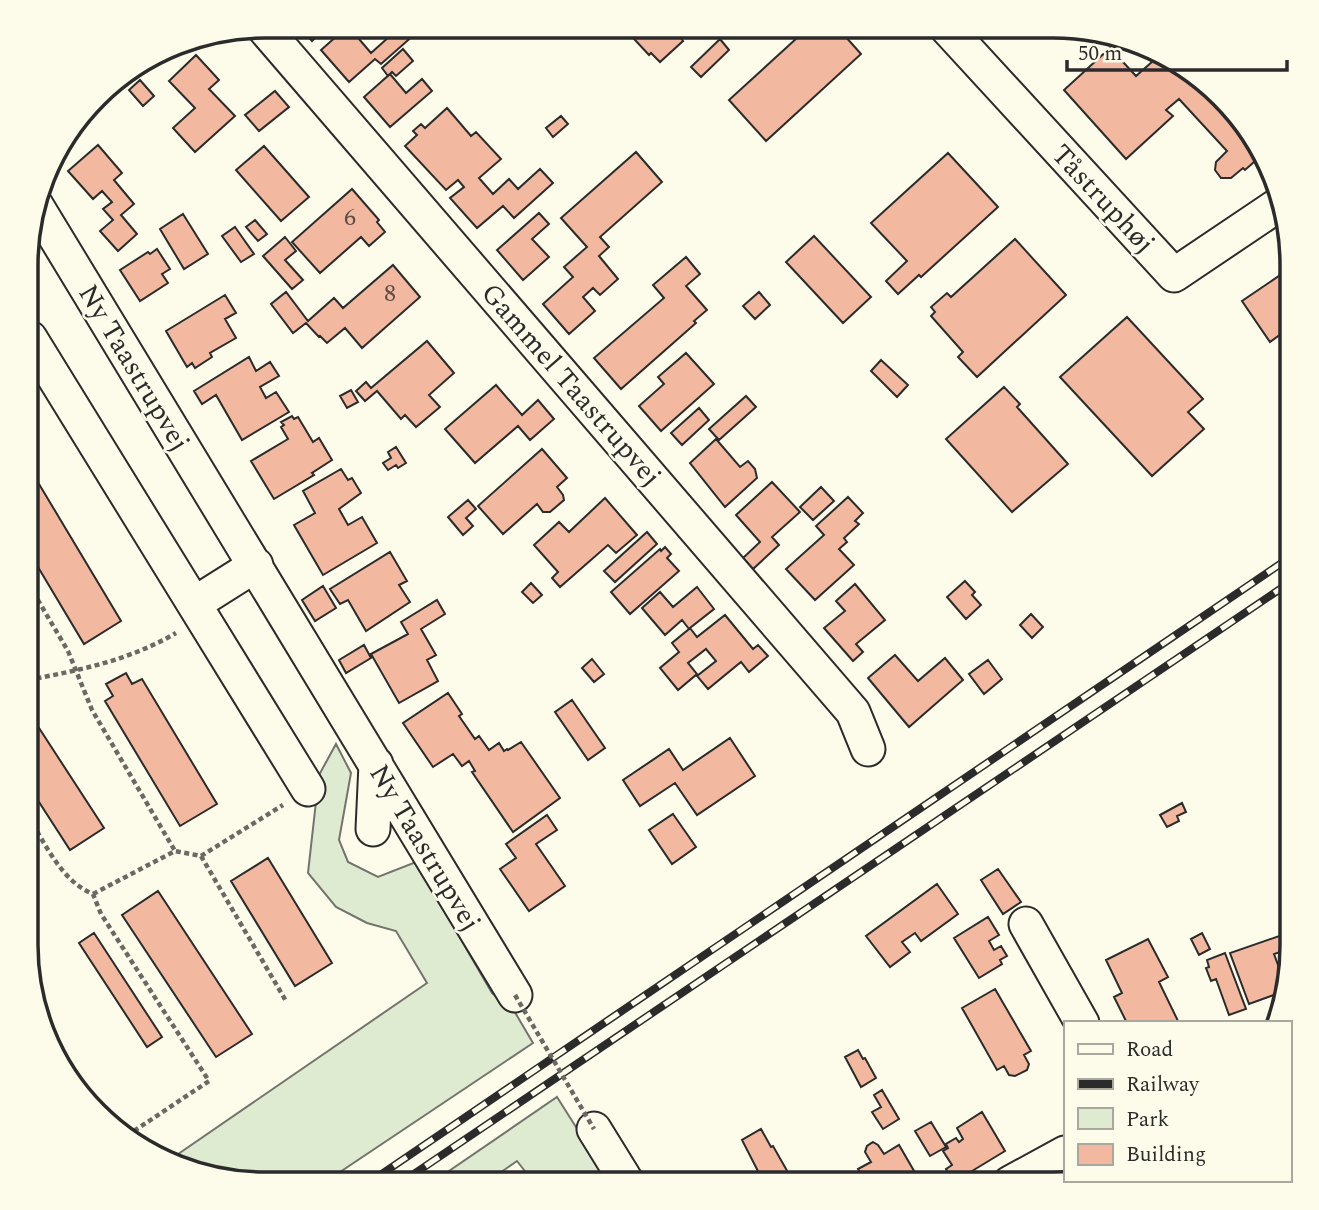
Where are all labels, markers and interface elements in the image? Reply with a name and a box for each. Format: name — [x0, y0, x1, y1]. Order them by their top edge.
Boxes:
scale bar — [1067, 28, 1288, 72]
text: 50 m — [1078, 38, 1122, 70]
street label: Tåstruphøj — [1041, 134, 1165, 264]
house number: 6 — [344, 200, 356, 236]
street label: Gammel Taastrupvej — [470, 274, 672, 496]
street label: Ny Taastrupvej — [67, 276, 201, 460]
house number: 8 — [384, 276, 396, 312]
street label: Ny Taastrupvej — [358, 756, 492, 940]
legend — [1064, 1021, 1291, 1182]
text: Road — [1126, 1034, 1173, 1066]
text: Railway — [1126, 1069, 1200, 1101]
text: Park — [1126, 1104, 1170, 1136]
text: Building — [1126, 1139, 1206, 1171]

